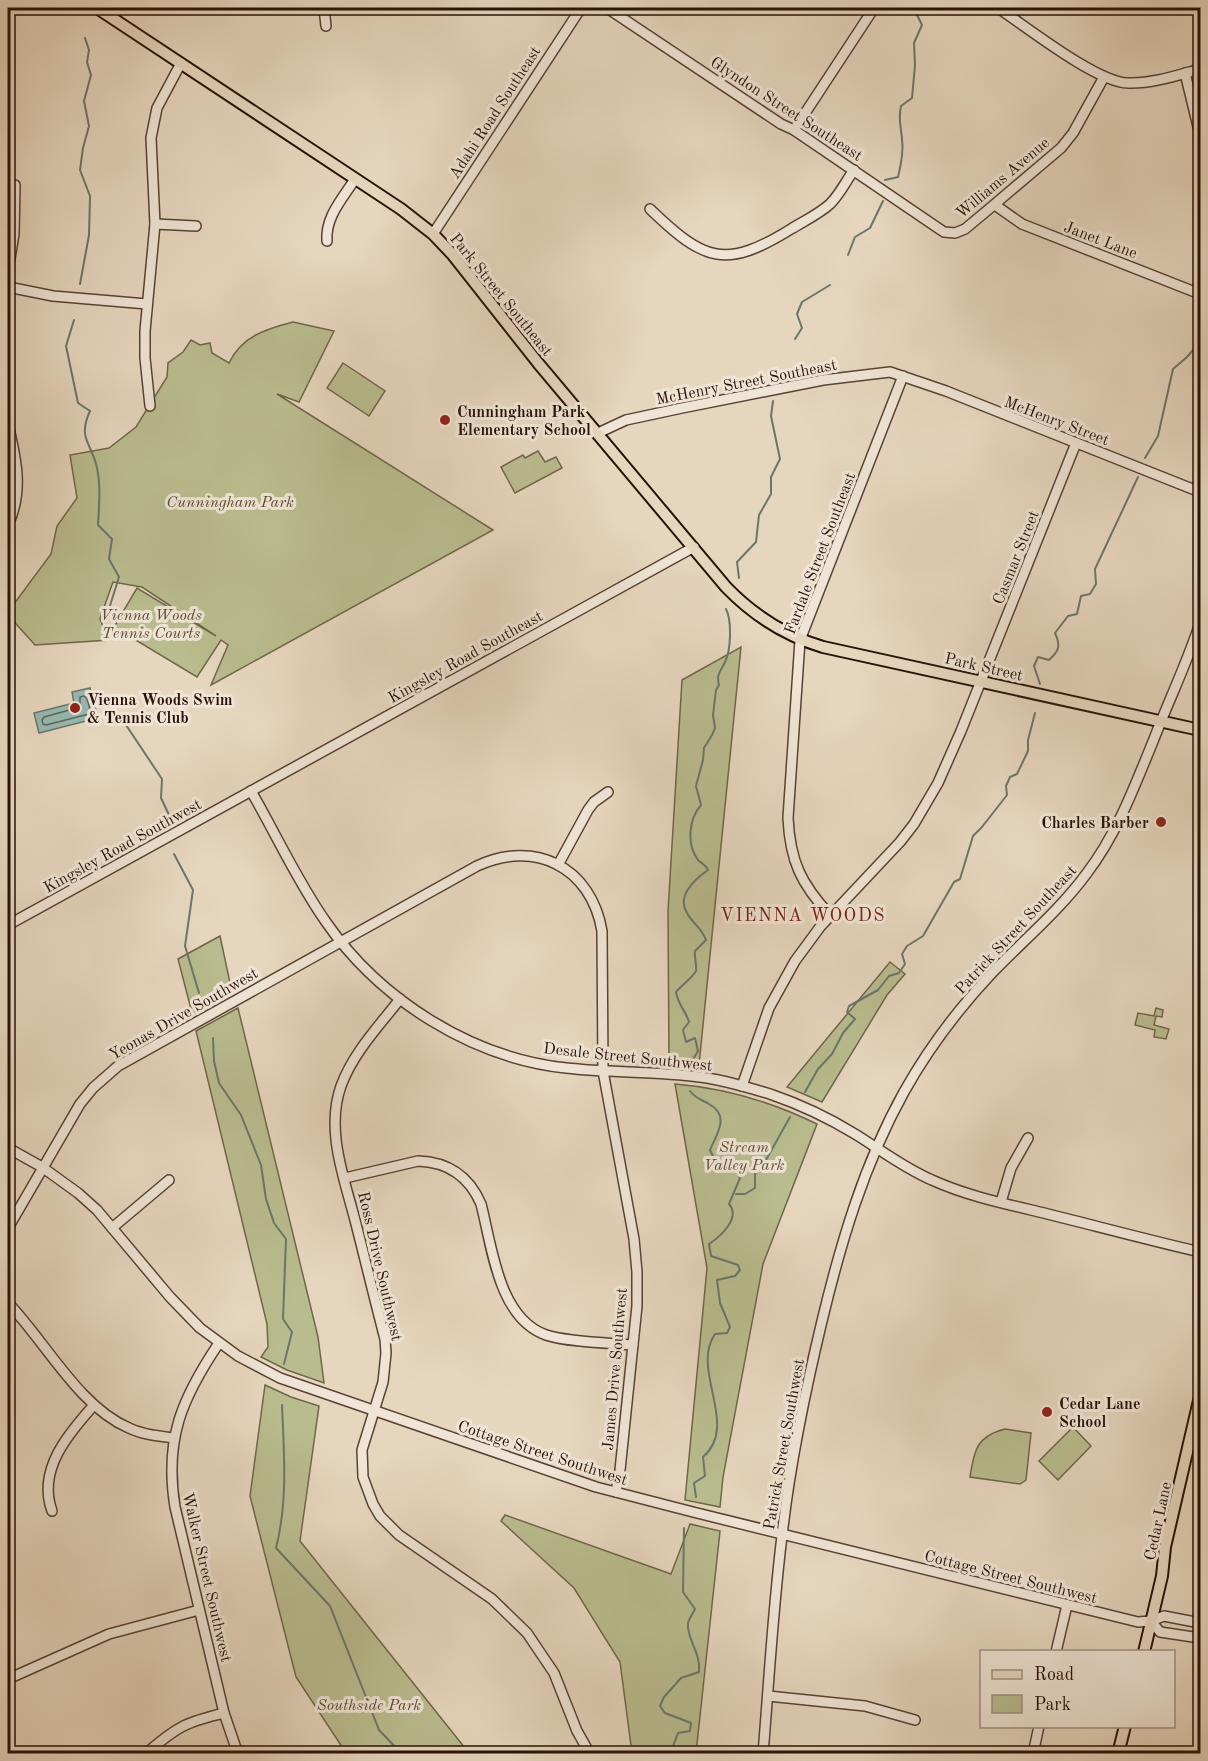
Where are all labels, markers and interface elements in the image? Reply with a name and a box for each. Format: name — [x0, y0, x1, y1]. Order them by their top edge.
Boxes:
street label: Adahi Road Southeast — [447, 44, 545, 182]
street label: Glyndon Street Southeast — [707, 55, 865, 165]
street label: Williams Avenue — [954, 135, 1053, 222]
street label: Janet Lane — [1061, 220, 1139, 262]
street label: Park Street Southeast — [446, 231, 555, 360]
street label: McHenry Street Southeast — [655, 357, 839, 408]
street label: McHenry Street — [1002, 395, 1111, 449]
place label: Cunningham Park Elementary School — [457, 405, 591, 439]
marker: Cunningham Park Elementary School — [438, 413, 452, 427]
street label: Fardale Street Southeast — [783, 470, 859, 637]
park label: Cunningham Park — [166, 495, 294, 511]
street label: Casmar Street — [991, 508, 1043, 607]
park label: Vienna Woods Tennis Courts — [100, 608, 202, 642]
street label: Kingsley Road Southeast — [386, 608, 546, 707]
street label: Park Street — [943, 651, 1025, 685]
place label: Vienna Woods Swim & Tennis Club — [87, 693, 233, 727]
marker: Vienna Woods Swim & Tennis Club — [68, 701, 82, 715]
street label: Kingsley Road Southwest — [41, 796, 205, 897]
marker: Charles Barber — [1154, 815, 1168, 829]
place label: Charles Barber — [1041, 816, 1149, 832]
street label: Patrick Street Southeast — [953, 863, 1080, 998]
district label: VIENNA WOODS — [720, 907, 886, 925]
street label: Yeonas Drive Southwest — [107, 965, 261, 1064]
street label: Desale Street Southwest — [542, 1041, 714, 1075]
park label: Stream Valley Park — [704, 1140, 785, 1174]
street label: Ross Drive Southwest — [354, 1190, 404, 1343]
street label: James Drive Southwest — [601, 1287, 631, 1451]
street label: Patrick Street Southwest — [762, 1357, 808, 1531]
place label: Cedar Lane School — [1059, 1397, 1141, 1431]
marker: Cedar Lane School — [1040, 1405, 1054, 1419]
street label: Cottage Street Southwest — [456, 1419, 630, 1489]
street label: Cedar Lane — [1143, 1481, 1175, 1562]
street label: Walker Street Southwest — [179, 1491, 233, 1664]
street label: Cottage Street Southwest — [923, 1549, 1099, 1607]
legend — [980, 1650, 1175, 1728]
text: Road — [1034, 1666, 1074, 1684]
text: Park — [1034, 1696, 1071, 1714]
park label: Southside Park — [317, 1698, 421, 1714]

